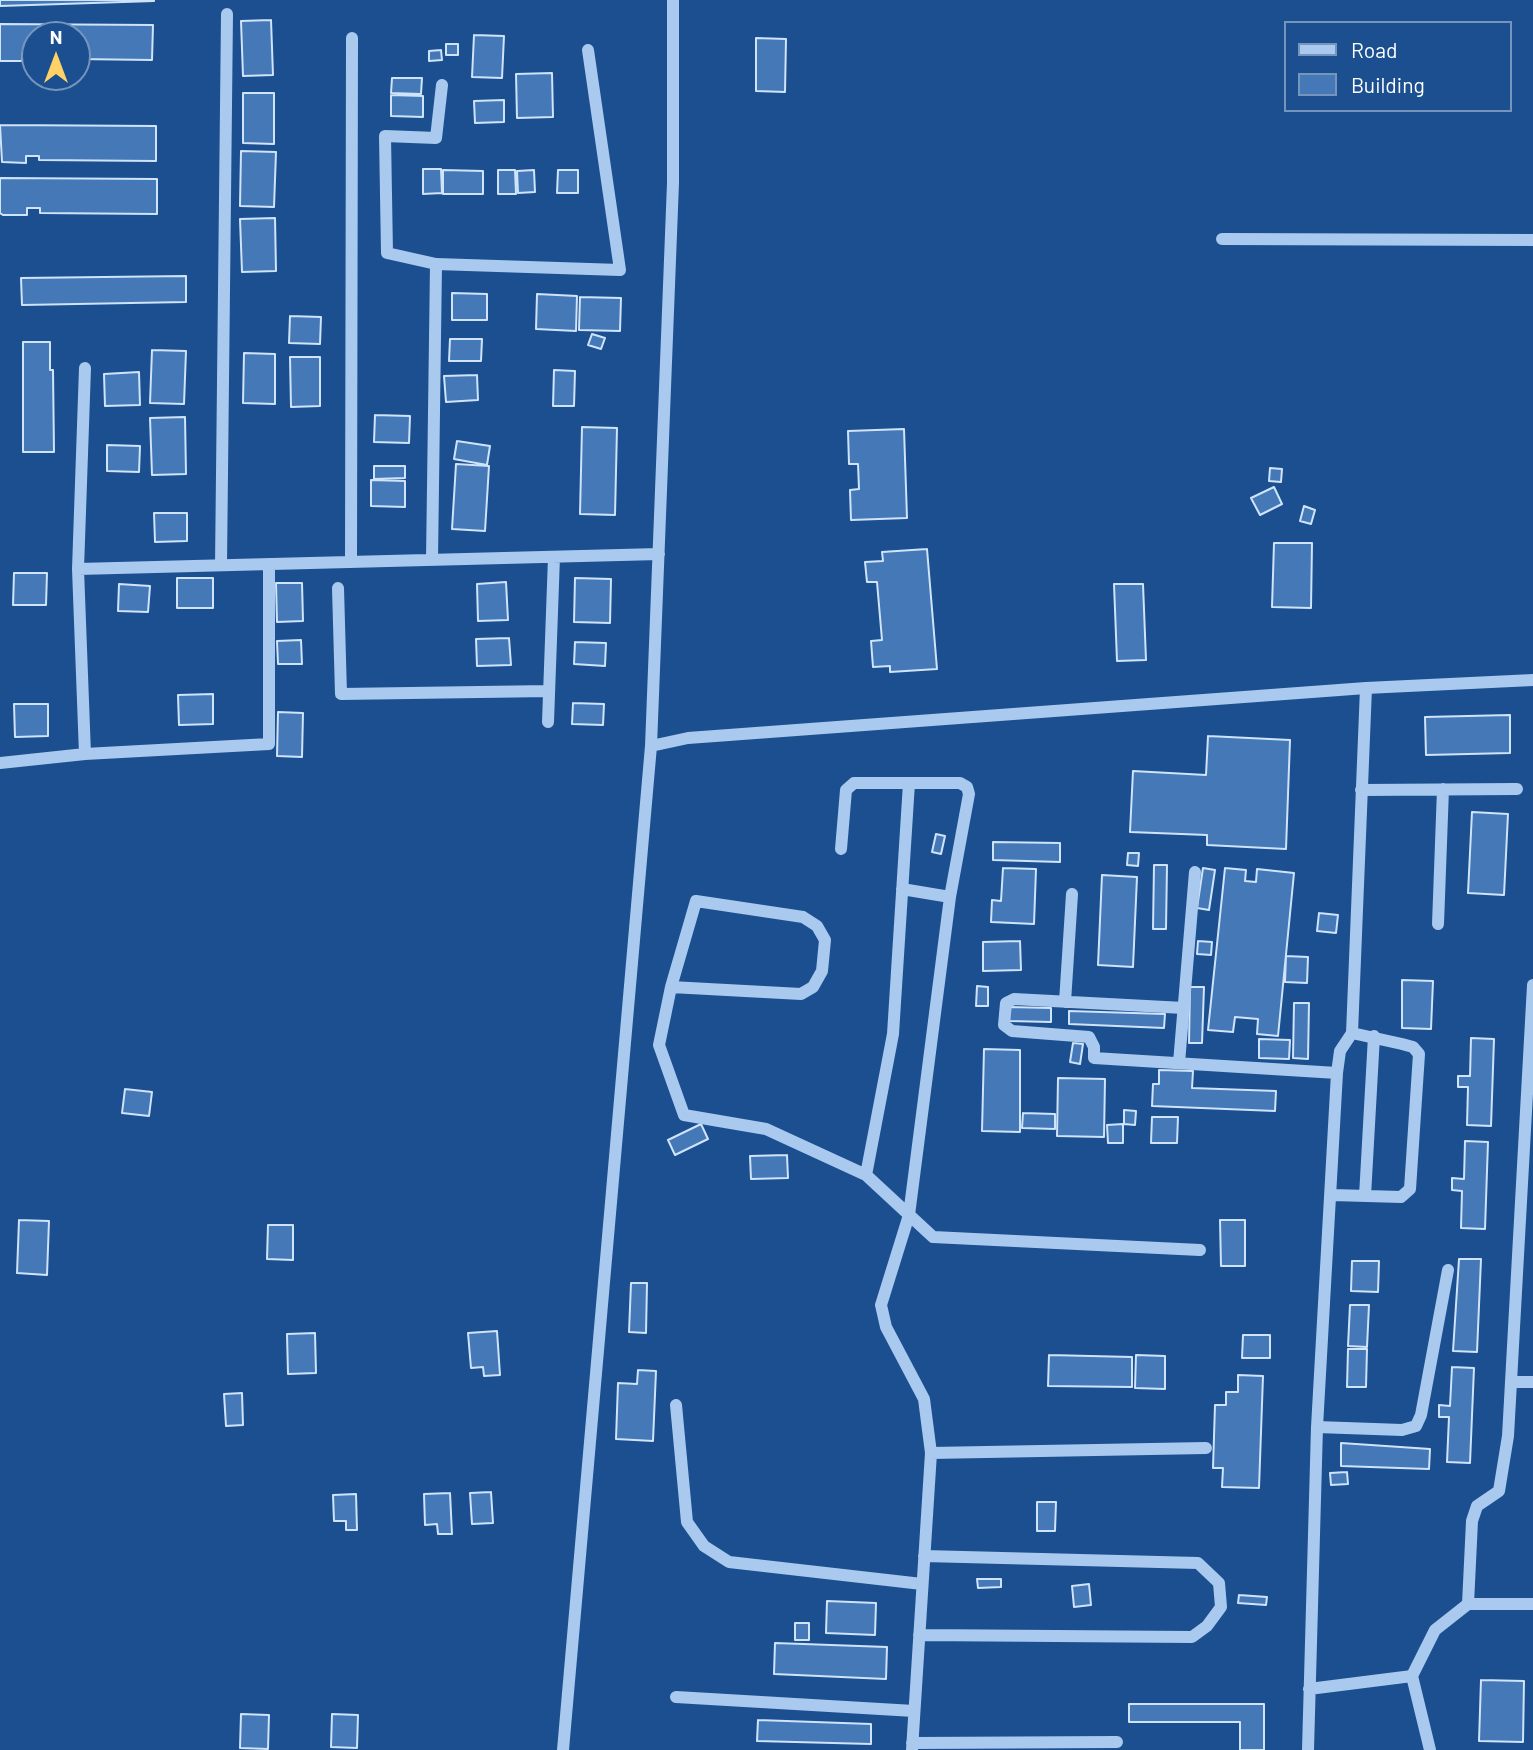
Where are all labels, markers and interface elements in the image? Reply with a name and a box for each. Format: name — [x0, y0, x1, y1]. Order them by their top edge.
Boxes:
north arrow — [21, 21, 91, 91]
legend — [1284, 21, 1512, 112]
text: N — [50, 25, 62, 48]
text: Road — [1351, 37, 1397, 62]
text: Building — [1351, 72, 1425, 97]

